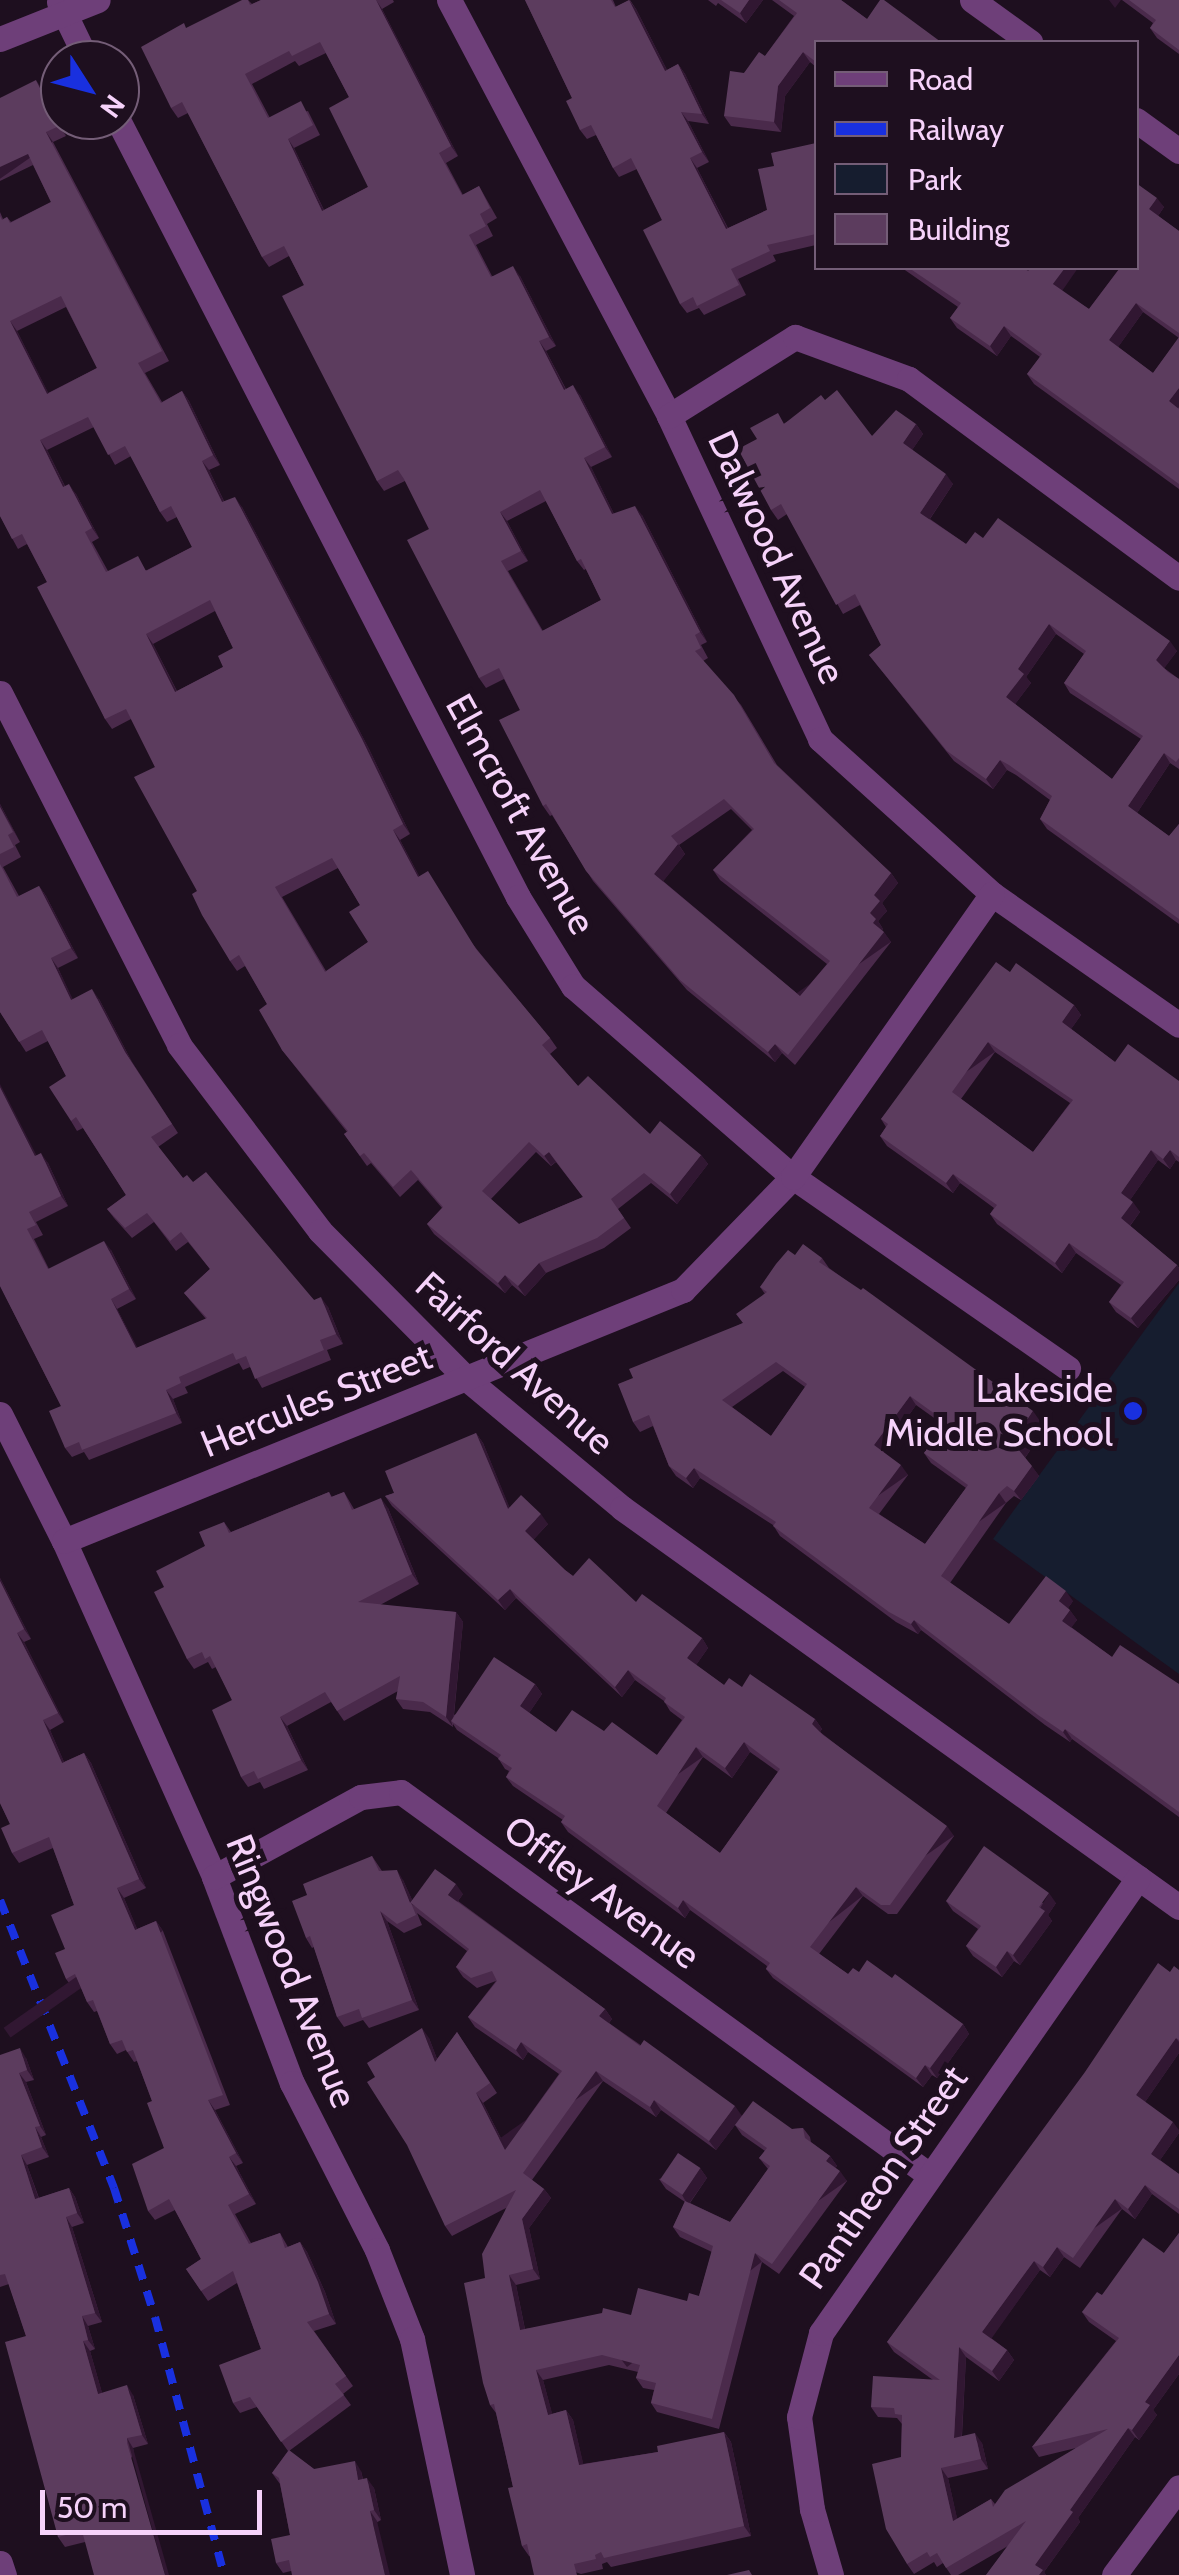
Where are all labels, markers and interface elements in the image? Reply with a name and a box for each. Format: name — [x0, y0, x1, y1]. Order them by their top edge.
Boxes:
north arrow — [40, 40, 140, 140]
legend — [814, 40, 1139, 270]
text: Road — [908, 61, 973, 98]
text: N — [93, 88, 132, 124]
text: Railway — [908, 111, 1004, 148]
text: Park — [908, 161, 962, 198]
text: Building — [908, 211, 1010, 248]
street label: Dalwood Avenue — [699, 423, 855, 691]
street label: Elmcroft Avenue — [436, 686, 606, 942]
street label: Fairford Avenue — [407, 1262, 623, 1464]
street label: Hercules Street — [194, 1333, 438, 1467]
place label: Lakeside Middle School — [885, 1366, 1113, 1456]
marker: Lakeside Middle School — [1122, 1400, 1144, 1422]
street label: Offley Avenue — [495, 1806, 709, 1978]
street label: Ringwood Avenue — [217, 1828, 367, 2114]
street label: Pantheon Street — [789, 2057, 977, 2297]
scale bar — [45, 2470, 268, 2532]
text: 50 m — [57, 2489, 127, 2526]

